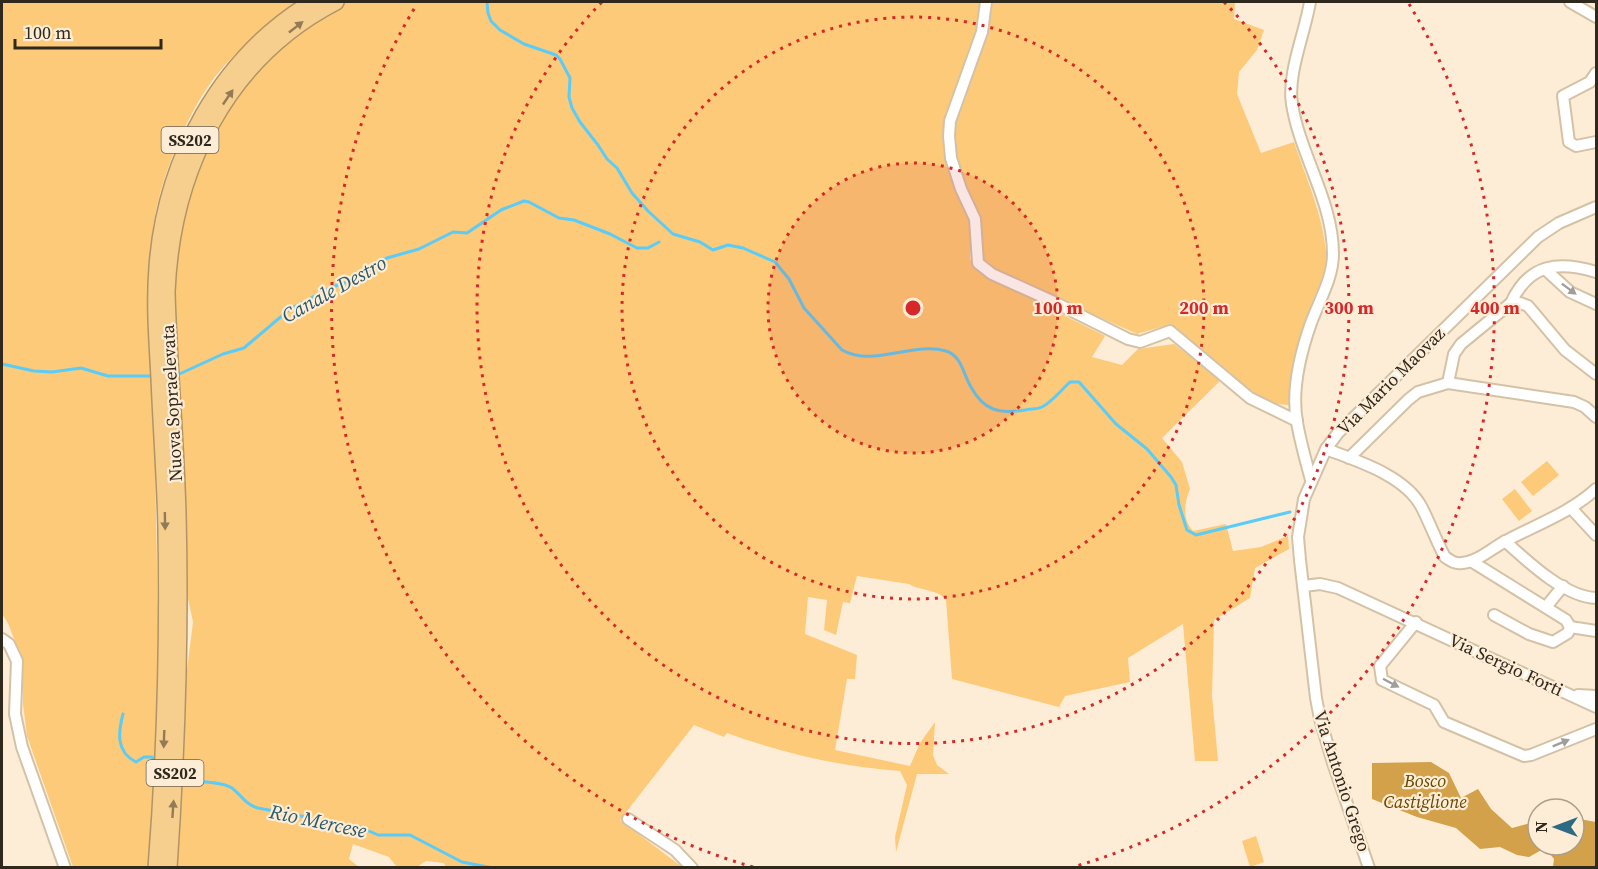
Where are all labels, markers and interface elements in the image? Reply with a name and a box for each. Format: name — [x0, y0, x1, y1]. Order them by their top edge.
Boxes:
scale bar — [15, 12, 160, 50]
text: 100 m — [24, 20, 71, 45]
one-way arrow — [288, 22, 303, 34]
one-way arrow — [222, 89, 233, 105]
road number: SS202 — [162, 127, 219, 153]
water label: Canale Destro — [277, 249, 392, 329]
one-way arrow — [1561, 283, 1576, 295]
text: 100 m — [1033, 295, 1083, 320]
text: 200 m — [1179, 295, 1229, 320]
text: 300 m — [1324, 295, 1374, 320]
text: 400 m — [1470, 295, 1520, 320]
centre of rings — [903, 298, 923, 318]
street label: Via Mario Maovaz — [1331, 321, 1450, 440]
street label: Nuova Sopraelevata — [155, 323, 188, 482]
one-way arrow — [161, 512, 170, 531]
street label: Via Sergio Forti — [1445, 627, 1568, 702]
one-way arrow — [1383, 678, 1400, 688]
street label: Via Antonio Grego — [1308, 707, 1377, 855]
one-way arrow — [160, 729, 169, 748]
one-way arrow — [1553, 738, 1571, 748]
road number: SS202 — [146, 760, 204, 786]
park label: Bosco Castiglione — [1383, 768, 1467, 814]
water label: Rio Mercese — [266, 797, 369, 845]
north arrow — [1526, 797, 1586, 857]
one-way arrow — [168, 800, 177, 819]
text: N — [1530, 821, 1552, 833]

